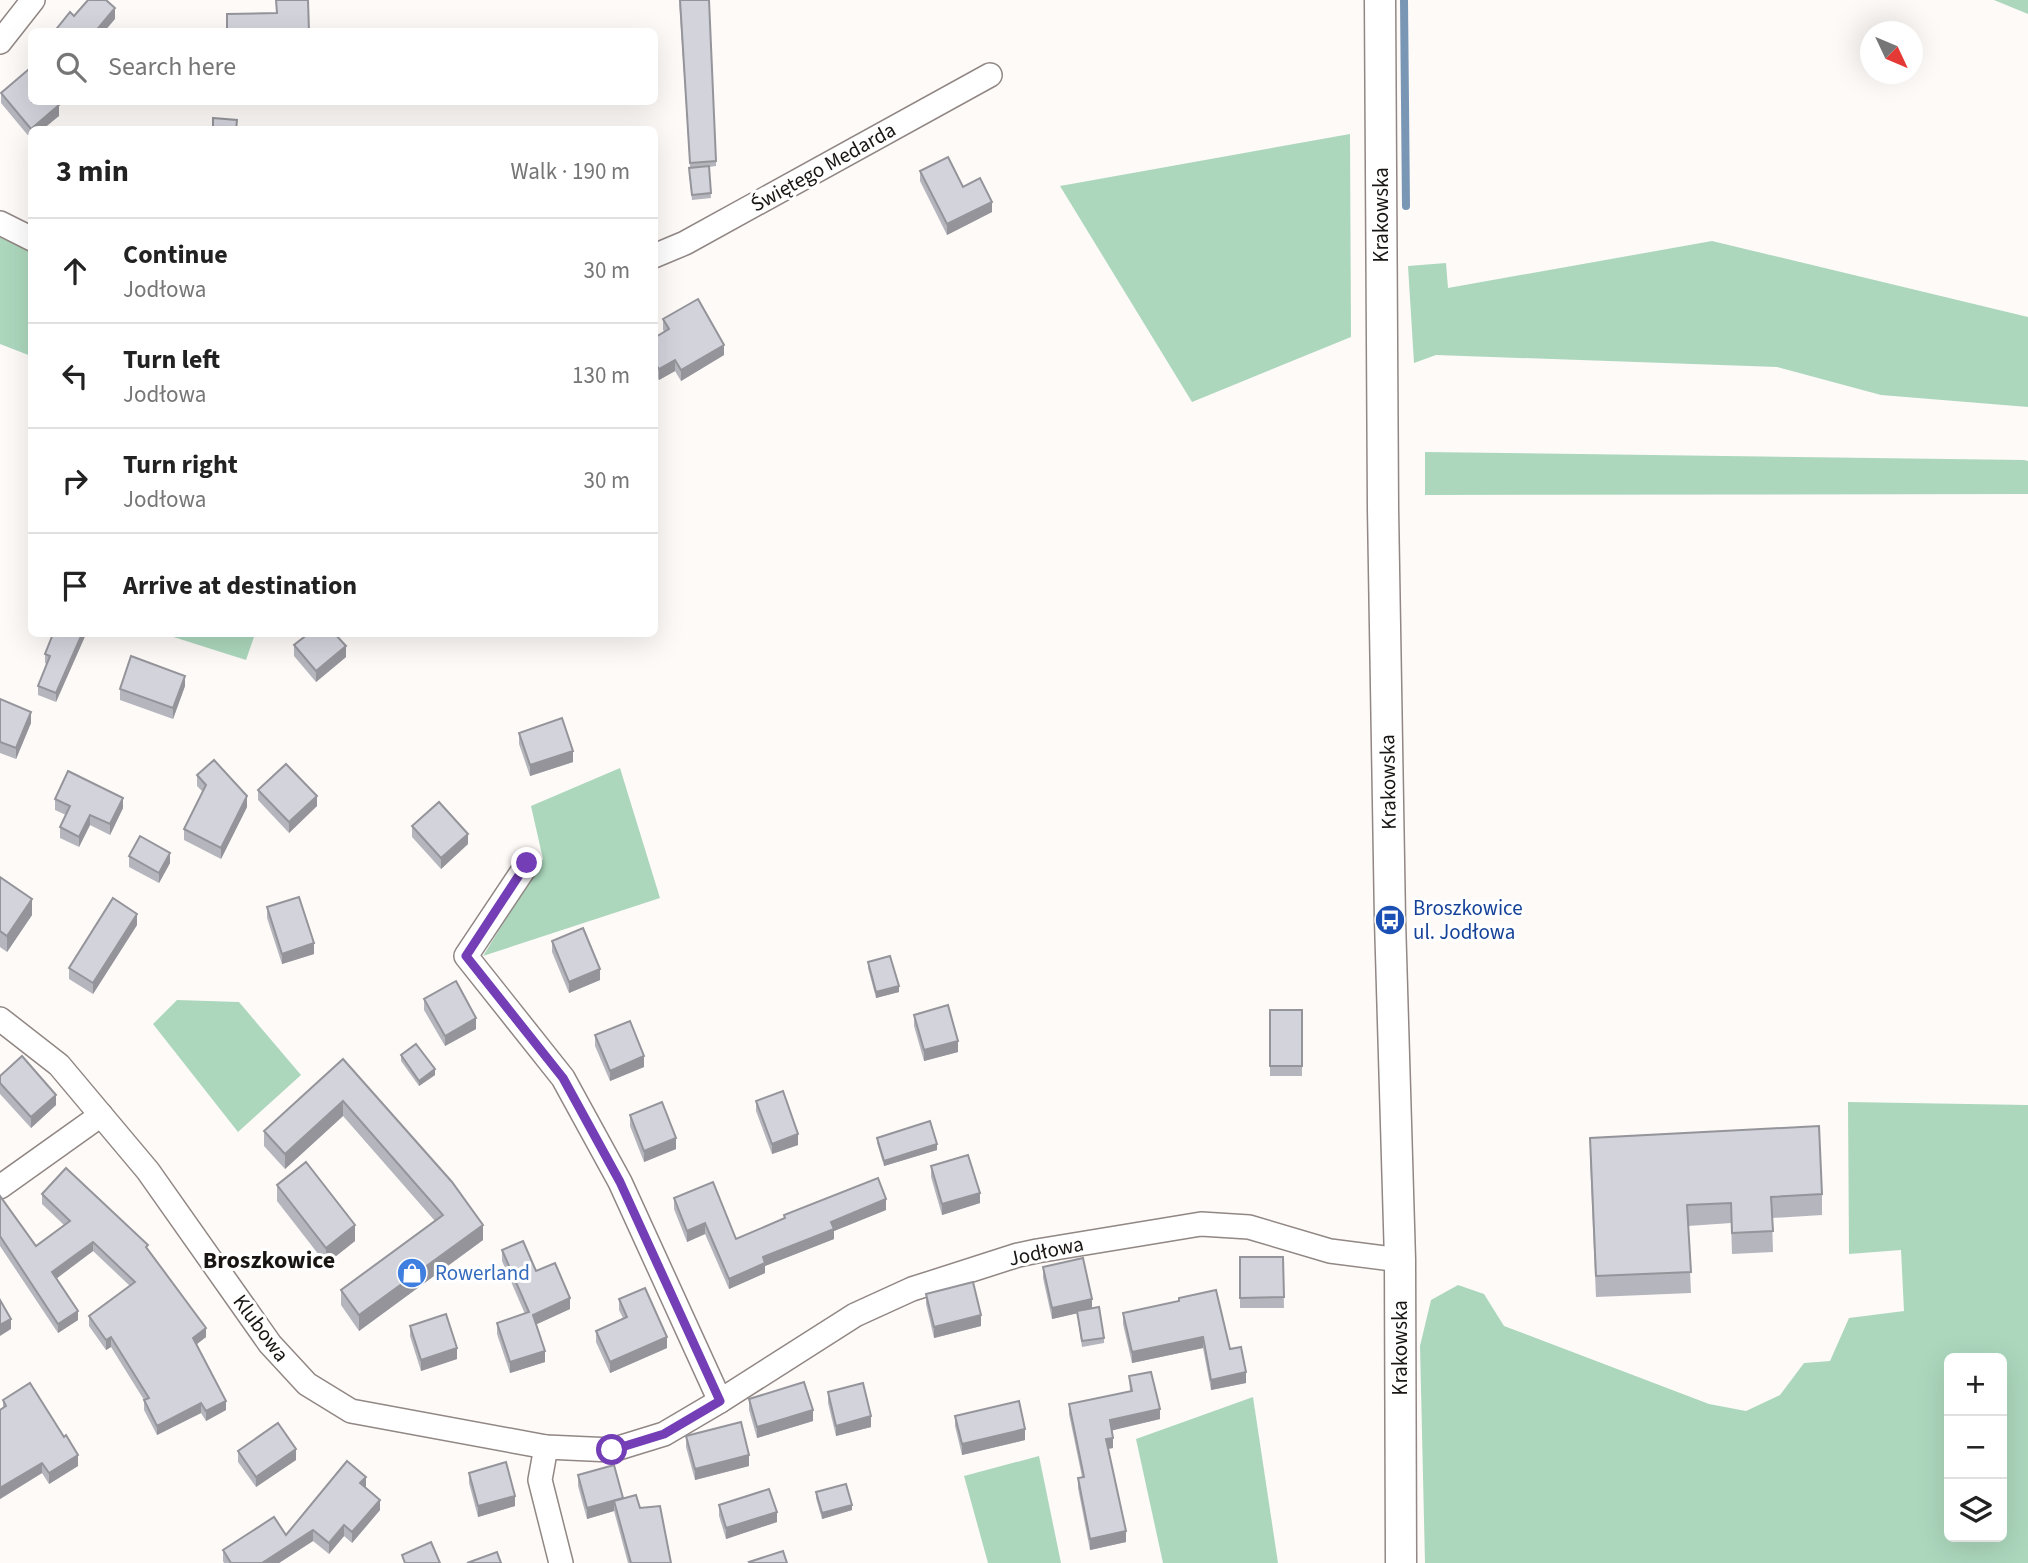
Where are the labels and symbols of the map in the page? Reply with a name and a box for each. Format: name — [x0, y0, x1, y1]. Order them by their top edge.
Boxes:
north arrow — [1860, 21, 1923, 84]
street label: Świętego Medarda — [745, 115, 901, 219]
street label: Krakowska — [1366, 167, 1396, 263]
street label: Krakowska — [1372, 734, 1404, 830]
route end — [511, 847, 542, 878]
place label: Broszkowice ul. Jodłowa — [1413, 893, 1523, 947]
bus stop icon: Broszkowice ul. Jodłowa — [1373, 903, 1407, 937]
street label: Jodłowa — [1006, 1228, 1086, 1274]
district label: Broszkowice — [203, 1243, 335, 1278]
shop icon: Rowerland — [395, 1256, 429, 1290]
place label: Rowerland — [435, 1258, 530, 1288]
street label: Klubowa — [226, 1288, 296, 1368]
street label: Krakowska — [1385, 1300, 1415, 1396]
route start — [596, 1434, 627, 1465]

